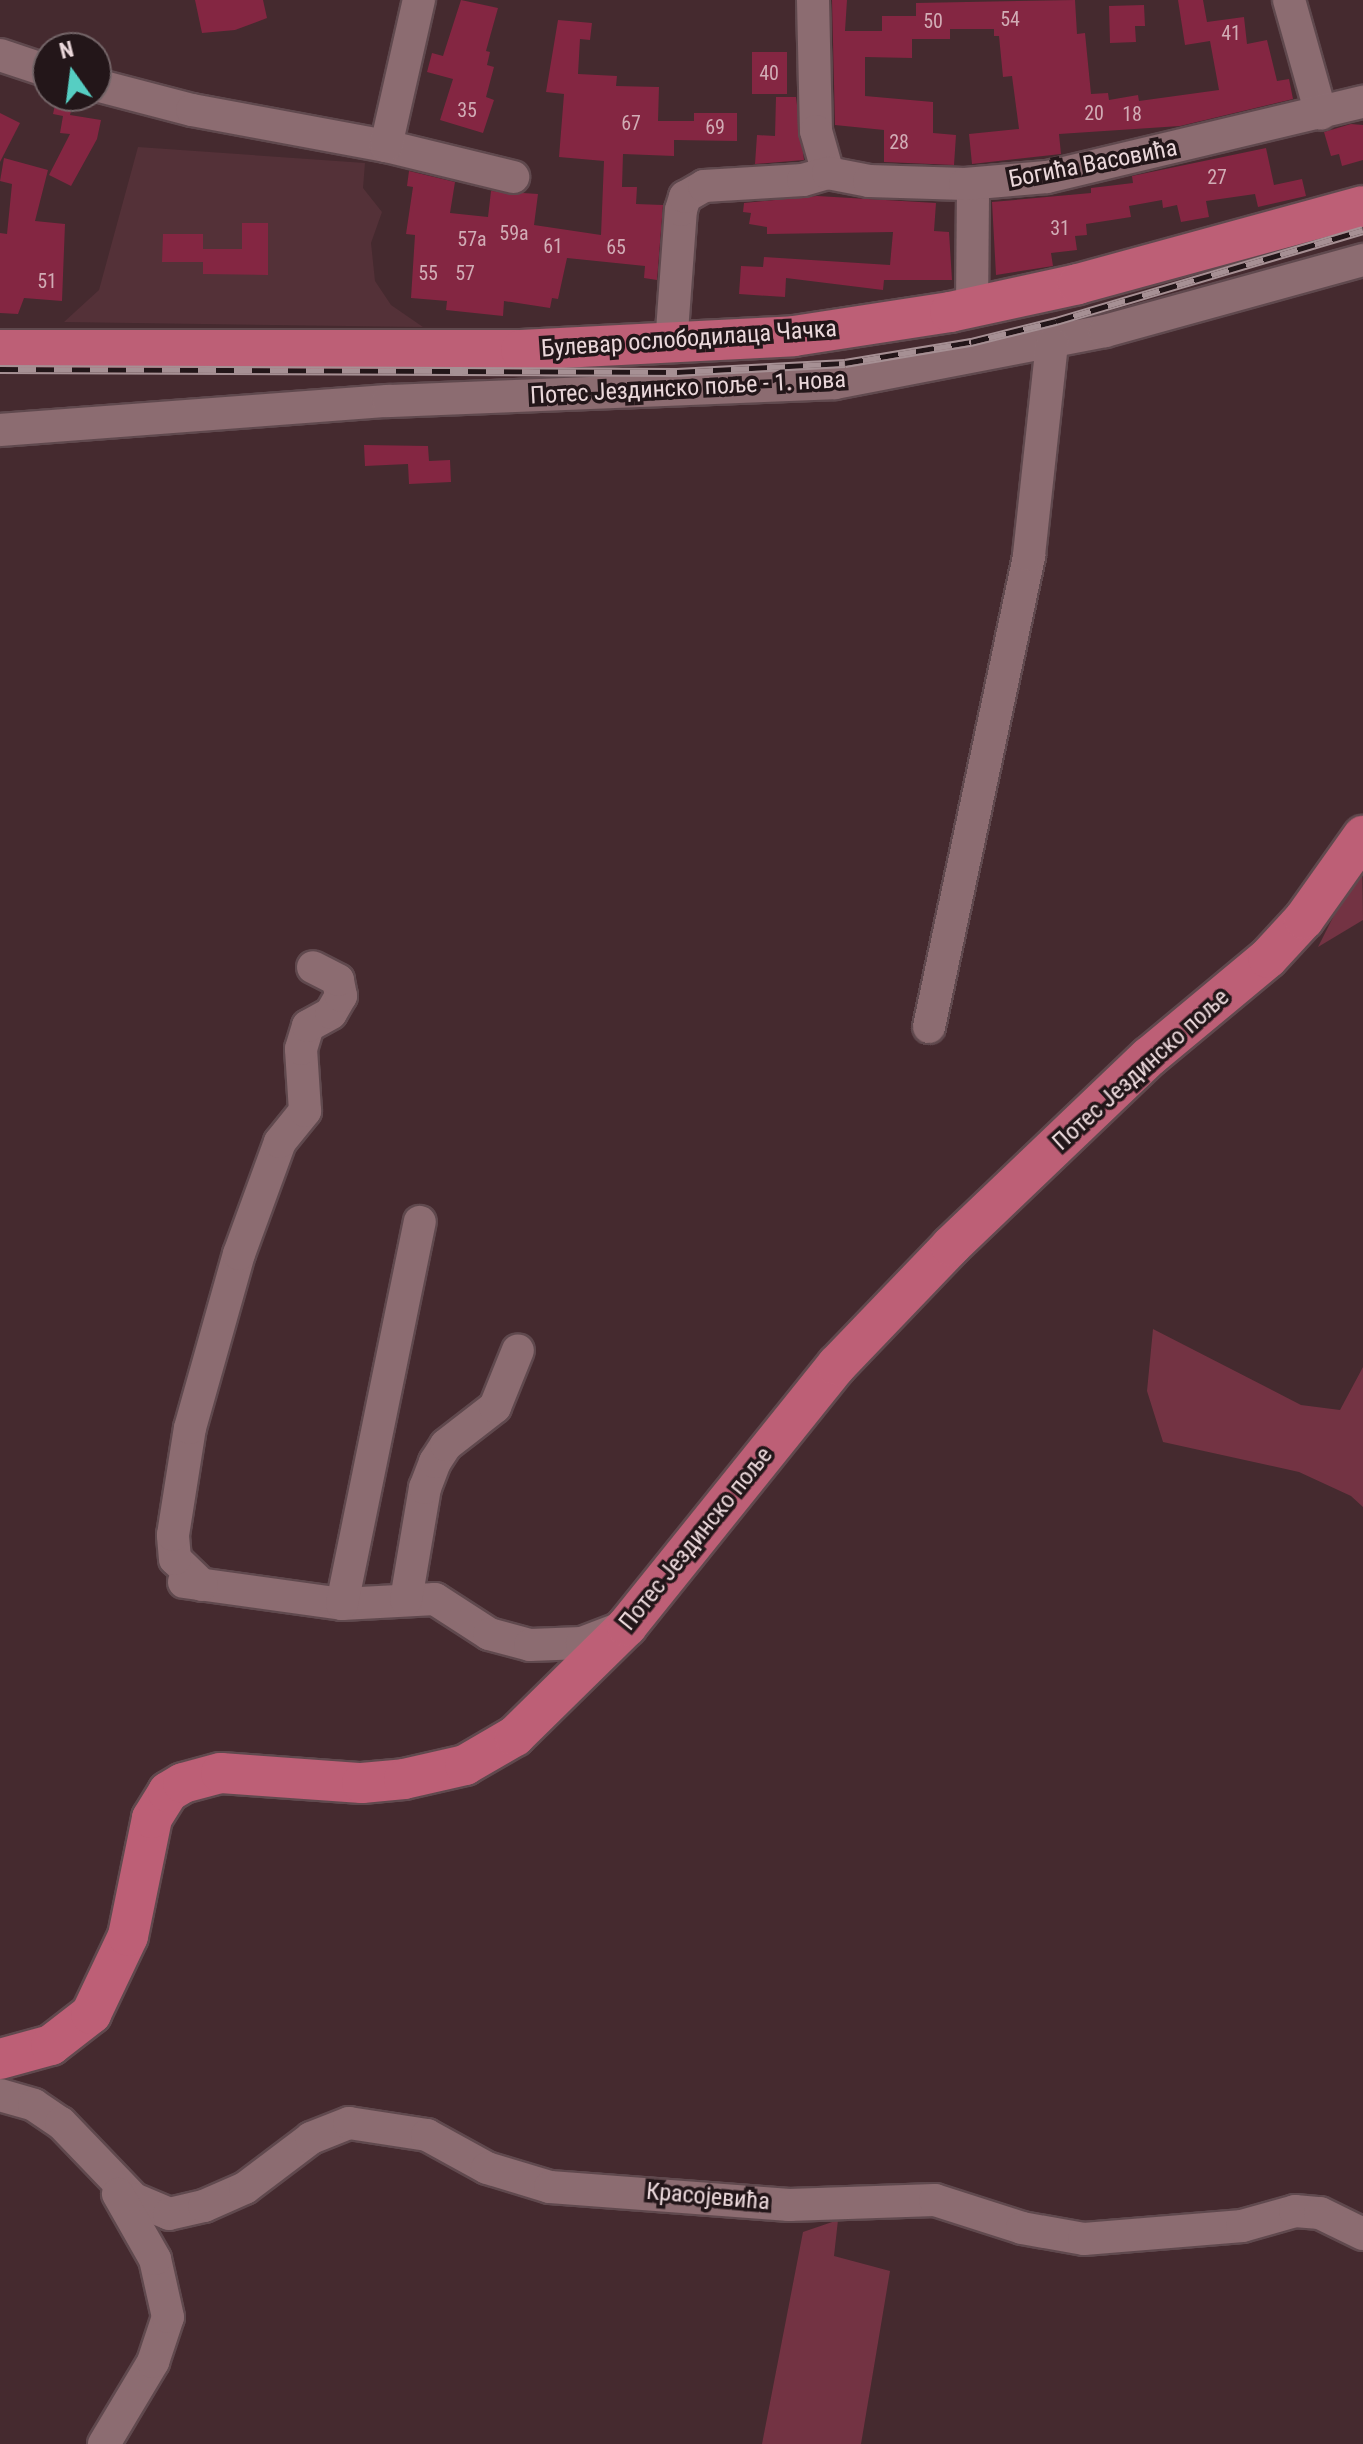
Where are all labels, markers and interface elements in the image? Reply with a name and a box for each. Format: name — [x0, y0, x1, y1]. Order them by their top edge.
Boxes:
house number: 54 — [1000, 7, 1020, 31]
house number: 50 — [923, 9, 943, 33]
house number: 41 — [1221, 21, 1241, 45]
north arrow — [32, 32, 112, 112]
text: N — [57, 36, 76, 64]
house number: 40 — [759, 61, 779, 85]
house number: 35 — [457, 98, 477, 122]
house number: 20 — [1084, 101, 1104, 125]
house number: 18 — [1122, 102, 1142, 126]
house number: 67 — [621, 111, 641, 135]
house number: 69 — [705, 115, 725, 139]
house number: 28 — [889, 130, 909, 154]
street label: Богића Васовића — [1006, 134, 1180, 194]
house number: 27 — [1207, 165, 1227, 189]
house number: 31 — [1050, 216, 1070, 240]
house number: 59a — [499, 221, 529, 245]
house number: 57a — [457, 227, 487, 251]
house number: 61 — [543, 234, 563, 258]
house number: 65 — [606, 235, 626, 259]
house number: 55 — [418, 261, 438, 285]
house number: 57 — [455, 261, 475, 285]
house number: 51 — [37, 269, 57, 293]
street label: Булевар ослободилаца Чачка — [540, 314, 838, 364]
street label: Потес Јездинско поље - 1. нова — [529, 365, 847, 411]
street label: Потес Јездинско поље — [1047, 983, 1235, 1157]
street label: Потес Јездинско поље — [613, 1442, 779, 1636]
street label: Красојевића — [645, 2177, 771, 2217]

